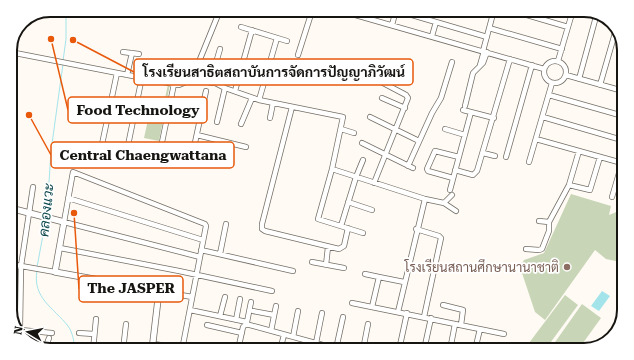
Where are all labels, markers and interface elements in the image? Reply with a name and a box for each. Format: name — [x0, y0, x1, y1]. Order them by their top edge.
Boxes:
callout: โรงเรียนสาธิตสถาบันการจัดการปัญญาภิวัฒน์ — [134, 59, 413, 85]
text: โรงเรียนสาธิตสถาบันการจัดการปัญญาภิวัฒน์ — [142, 63, 406, 81]
callout: Food Technology — [68, 97, 207, 123]
text: Food Technology — [76, 102, 200, 118]
callout: Central Chaengwattana — [51, 142, 234, 168]
text: Central Chaengwattana — [59, 147, 227, 163]
water label: คลองแวะ — [35, 182, 57, 238]
place label: โรงเรียนสถานศึกษานานาชาติ — [403, 258, 559, 275]
marker: โรงเรียนสถานศึกษานานาชาติ — [562, 262, 572, 272]
callout: The JASPER — [79, 276, 183, 302]
text: The JASPER — [87, 280, 175, 296]
north arrow — [8, 312, 48, 352]
text: N — [12, 325, 26, 336]

